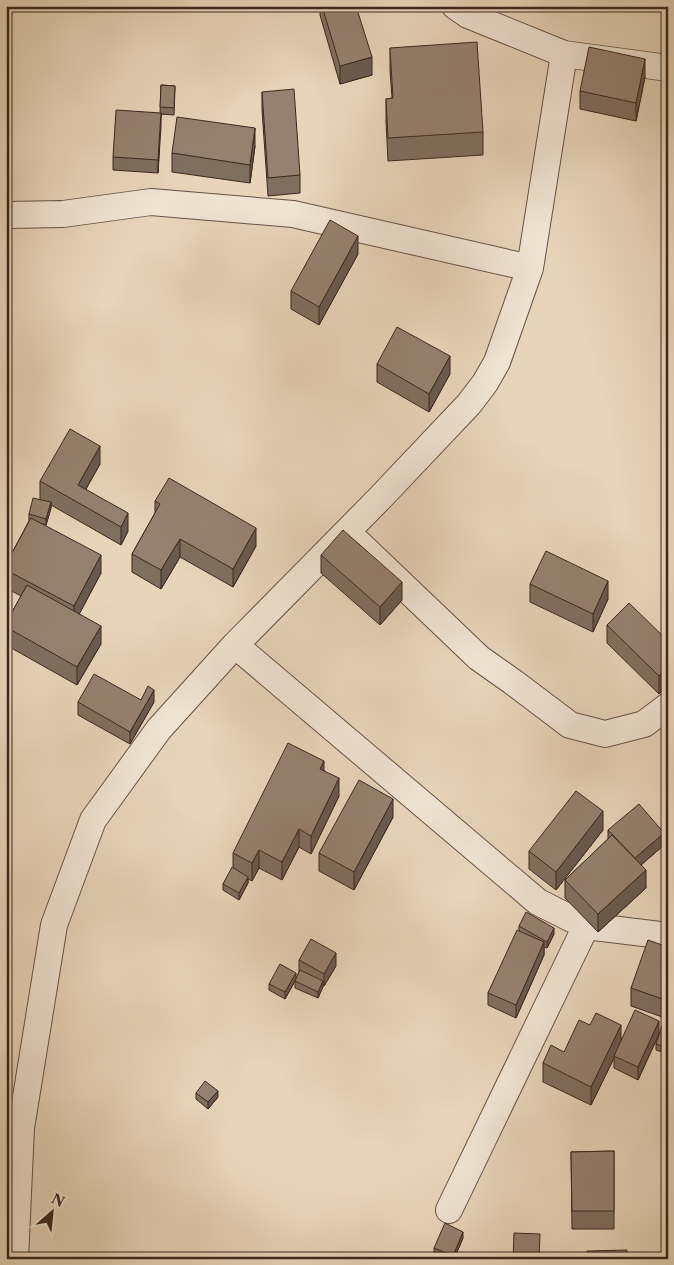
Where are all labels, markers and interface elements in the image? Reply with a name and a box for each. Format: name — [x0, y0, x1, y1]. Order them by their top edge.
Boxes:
north arrow — [28, 1188, 78, 1238]
text: N — [48, 1190, 67, 1211]

